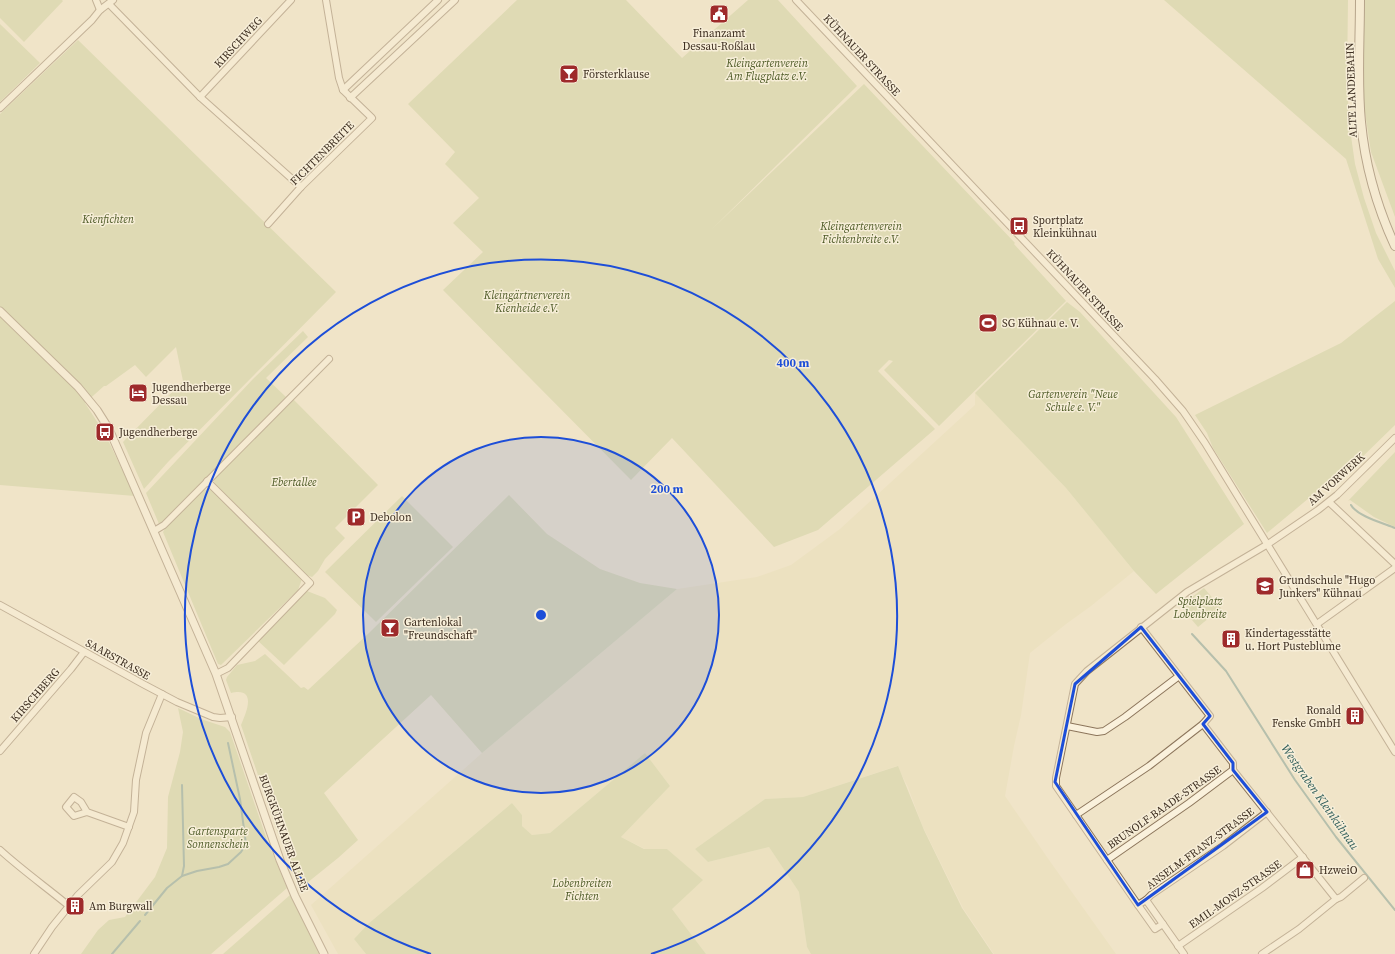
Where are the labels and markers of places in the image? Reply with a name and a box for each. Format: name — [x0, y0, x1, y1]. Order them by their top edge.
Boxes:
public building icon: Finanzamt Dessau-Roßlau — [708, 3, 730, 25]
place label: Finanzamt Dessau-Roßlau — [682, 26, 756, 54]
bar icon: Försterklause — [558, 63, 580, 85]
place label: Försterklause — [583, 67, 650, 82]
place label: Sportplatz Kleinkühnau — [1033, 213, 1097, 241]
bus stop icon: Sportplatz Kleinkühnau — [1008, 215, 1030, 237]
sports icon: SG Kühnau e. V. — [977, 312, 999, 334]
place label: SG Kühnau e. V. — [1002, 316, 1079, 331]
place label: Jugendherberge Dessau — [151, 380, 231, 408]
hotel icon: Jugendherberge Dessau — [127, 382, 149, 404]
bus stop icon: Jugendherberge — [94, 421, 116, 443]
place label: Jugendherberge — [118, 425, 198, 440]
parking icon: Debolon — [345, 506, 367, 528]
place label: Debolon — [370, 510, 412, 525]
place label: Grundschule "Hugo Junkers" Kühnau — [1278, 573, 1375, 601]
school or university icon: Grundschule "Hugo Junkers" Kühnau — [1254, 575, 1276, 597]
centre of rings — [534, 608, 548, 622]
place label: Gartenlokal "Freundschaft" — [404, 615, 477, 643]
bar icon: Gartenlokal "Freundschaft" — [379, 617, 401, 639]
place label: Kindertagesstätte u. Hort Pusteblume — [1245, 626, 1341, 654]
building icon: Kindertagesstätte u. Hort Pusteblume — [1220, 628, 1242, 650]
place label: Ronald Fenske GmbH — [1272, 703, 1342, 731]
building icon: Ronald Fenske GmbH — [1344, 705, 1366, 727]
shop icon: HzweiO — [1294, 859, 1316, 881]
place label: HzweiO — [1319, 863, 1358, 878]
building icon: Am Burgwall — [64, 895, 86, 917]
place label: Am Burgwall — [89, 899, 153, 914]

